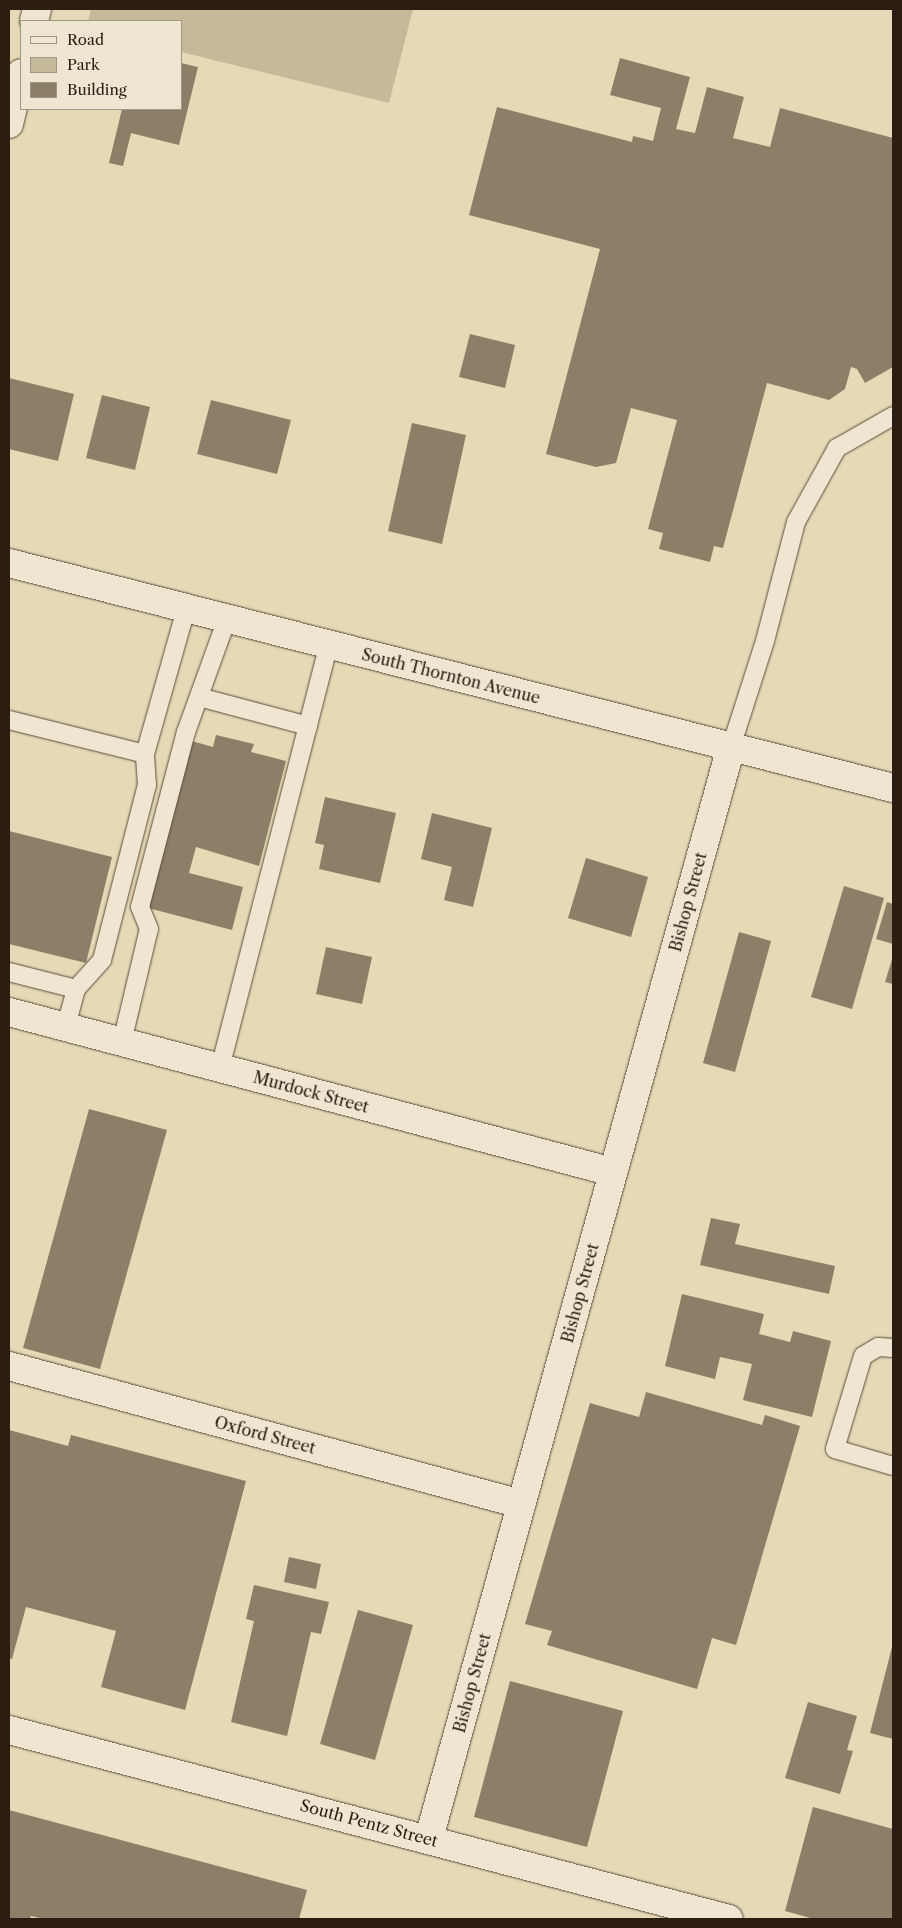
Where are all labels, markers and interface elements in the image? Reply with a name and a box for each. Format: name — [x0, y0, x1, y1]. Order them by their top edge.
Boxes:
legend — [20, 20, 182, 110]
text: Road — [67, 30, 104, 49]
text: Park — [67, 55, 100, 74]
text: Building — [67, 80, 127, 99]
street label: South Thornton Avenue — [359, 644, 543, 708]
street label: Bishop Street — [665, 850, 711, 954]
street label: Murdock Street — [251, 1067, 371, 1117]
street label: Bishop Street — [557, 1241, 603, 1345]
street label: Oxford Street — [212, 1412, 318, 1458]
street label: Bishop Street — [449, 1631, 495, 1735]
street label: South Pentz Street — [298, 1795, 440, 1851]

